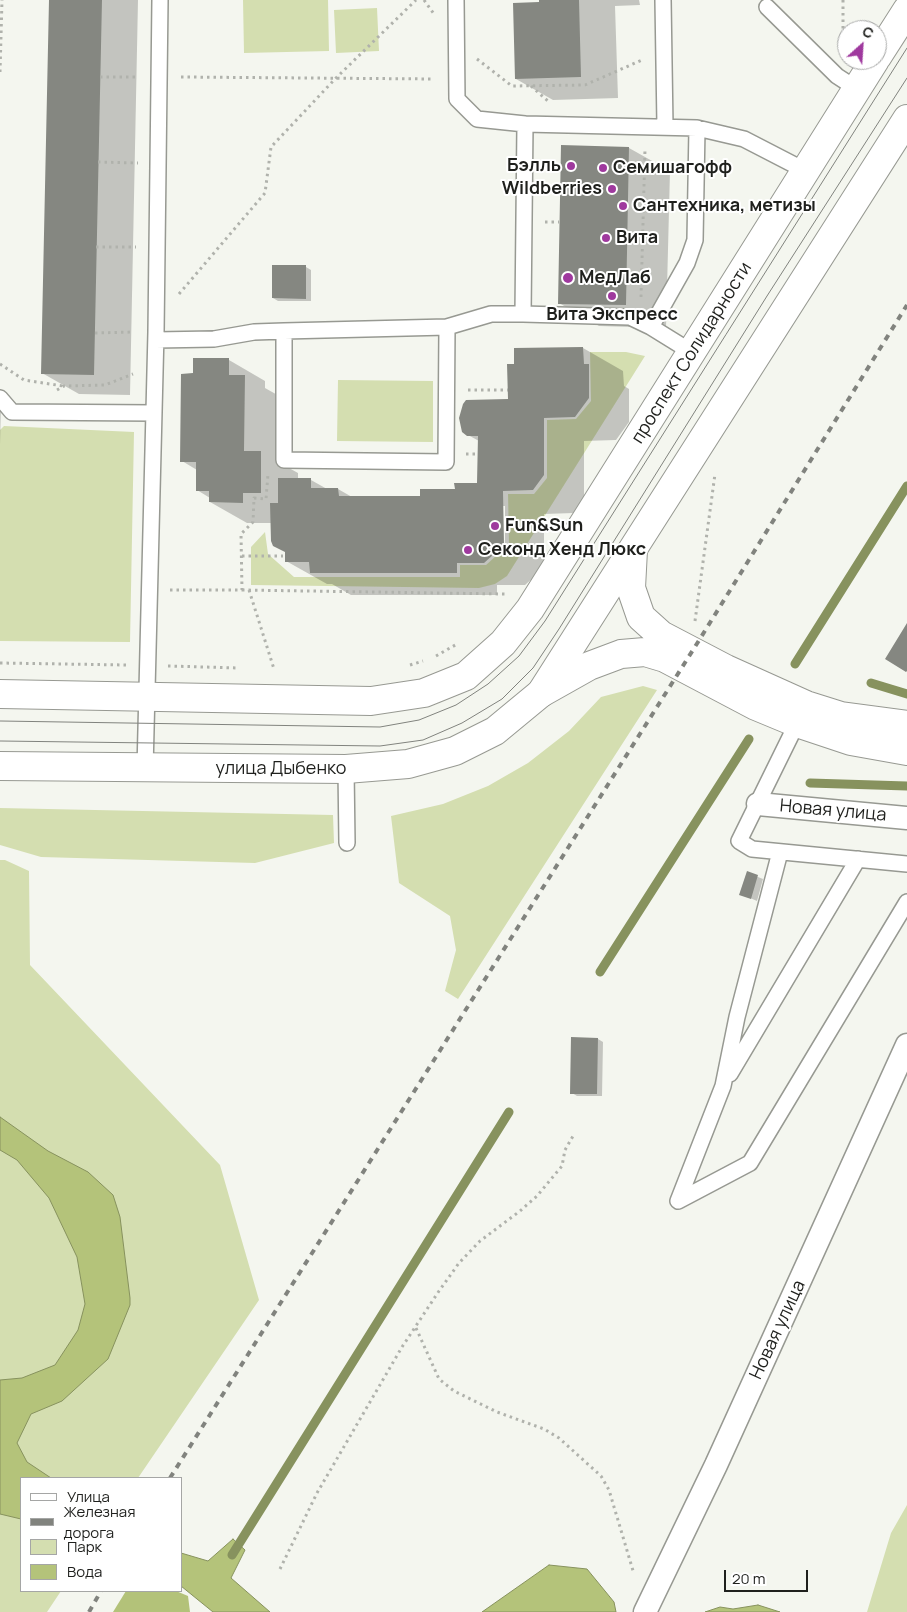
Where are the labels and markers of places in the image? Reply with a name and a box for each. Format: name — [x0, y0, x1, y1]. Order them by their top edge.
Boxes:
place label: Бэлль — [507, 155, 561, 177]
place label: Семишагофф — [613, 157, 732, 179]
marker: Бэлль — [565, 160, 577, 172]
marker: Семишагофф — [597, 162, 609, 174]
place label: Wildberries — [502, 178, 602, 200]
marker: Wildberries — [606, 183, 618, 195]
place label: Сантехника, метизы — [633, 195, 816, 217]
marker: Сантехника, метизы — [617, 200, 629, 212]
place label: Вита — [616, 227, 658, 249]
marker: Вита — [600, 232, 612, 244]
place label: МедЛаб — [579, 267, 651, 289]
marker: МедЛаб — [561, 271, 575, 285]
marker: Вита Экспресс — [606, 290, 618, 302]
place label: Вита Экспресс — [546, 304, 678, 326]
place label: Fun&Sun — [505, 515, 583, 537]
marker: Fun&Sun — [489, 520, 501, 532]
place label: Секонд Хенд Люкс — [478, 539, 646, 561]
marker: Секонд Хенд Люкс — [462, 544, 474, 556]

